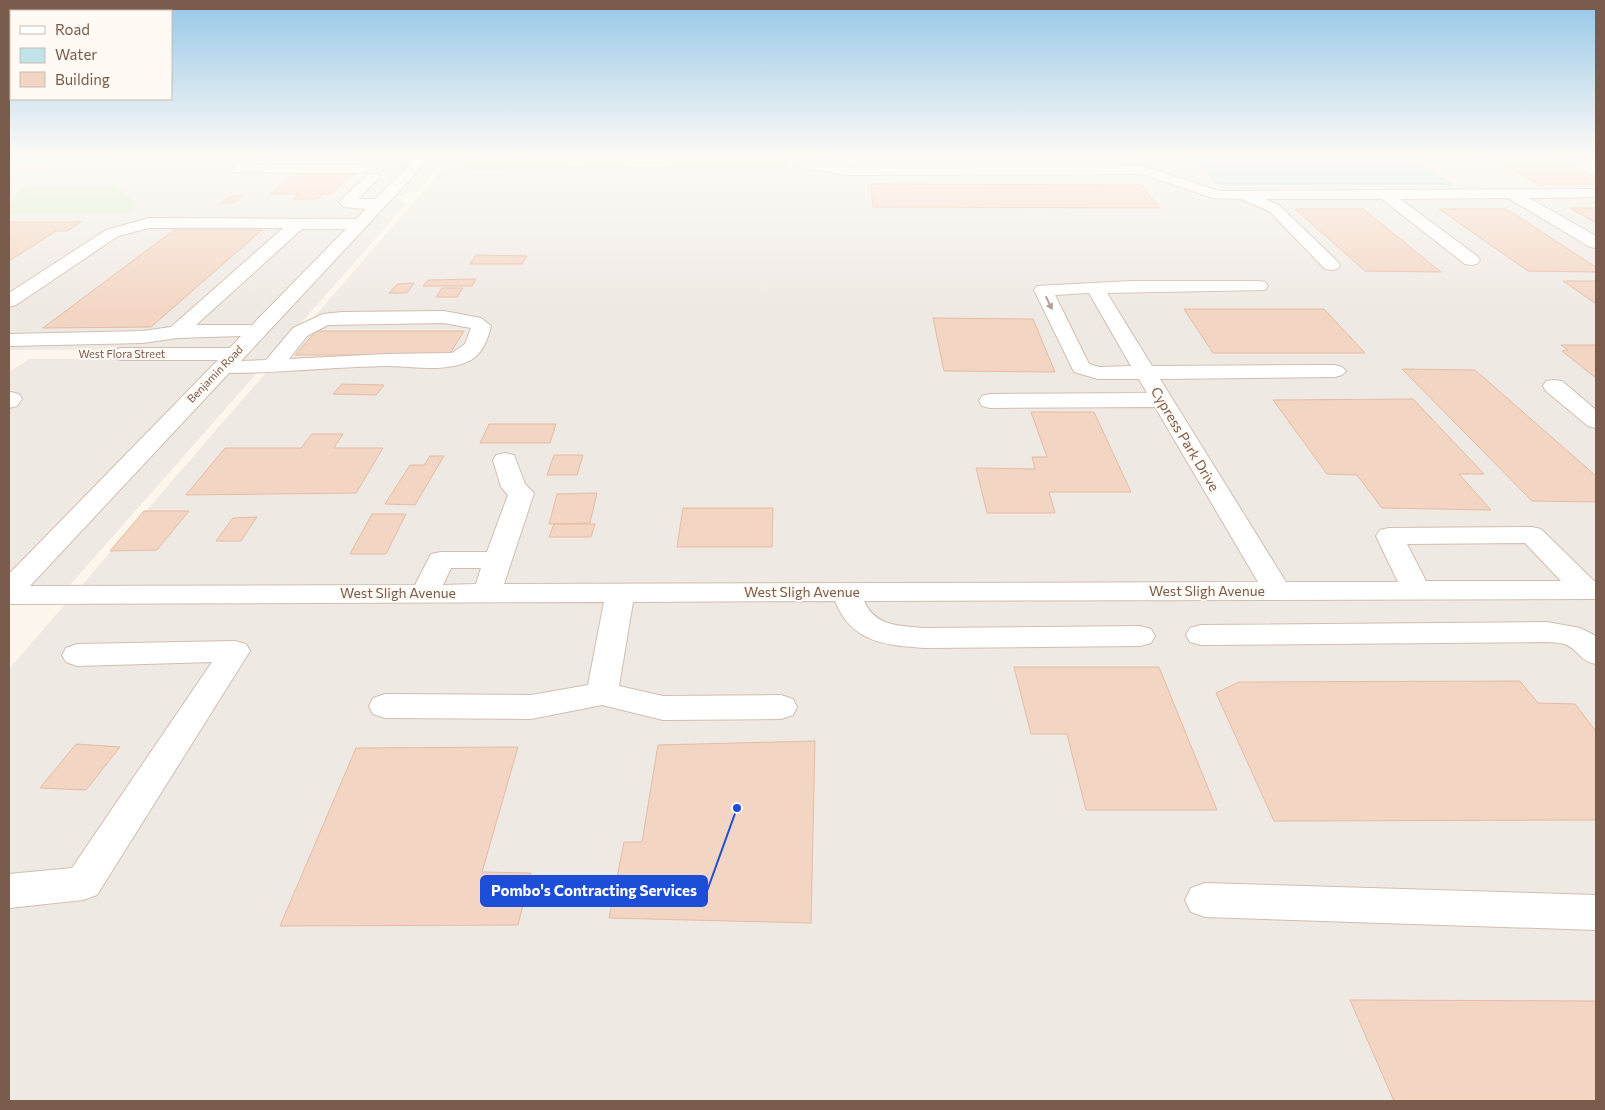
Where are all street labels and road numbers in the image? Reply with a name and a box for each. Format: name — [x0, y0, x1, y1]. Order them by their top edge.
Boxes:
street label: Benjamin Road — [184, 342, 245, 405]
street label: West Flora Street — [79, 347, 166, 360]
street label: Cypress Park Drive — [1148, 383, 1223, 494]
street label: West Sligh Avenue — [1149, 582, 1265, 599]
street label: West Sligh Avenue — [744, 583, 860, 600]
street label: West Sligh Avenue — [340, 584, 456, 601]

